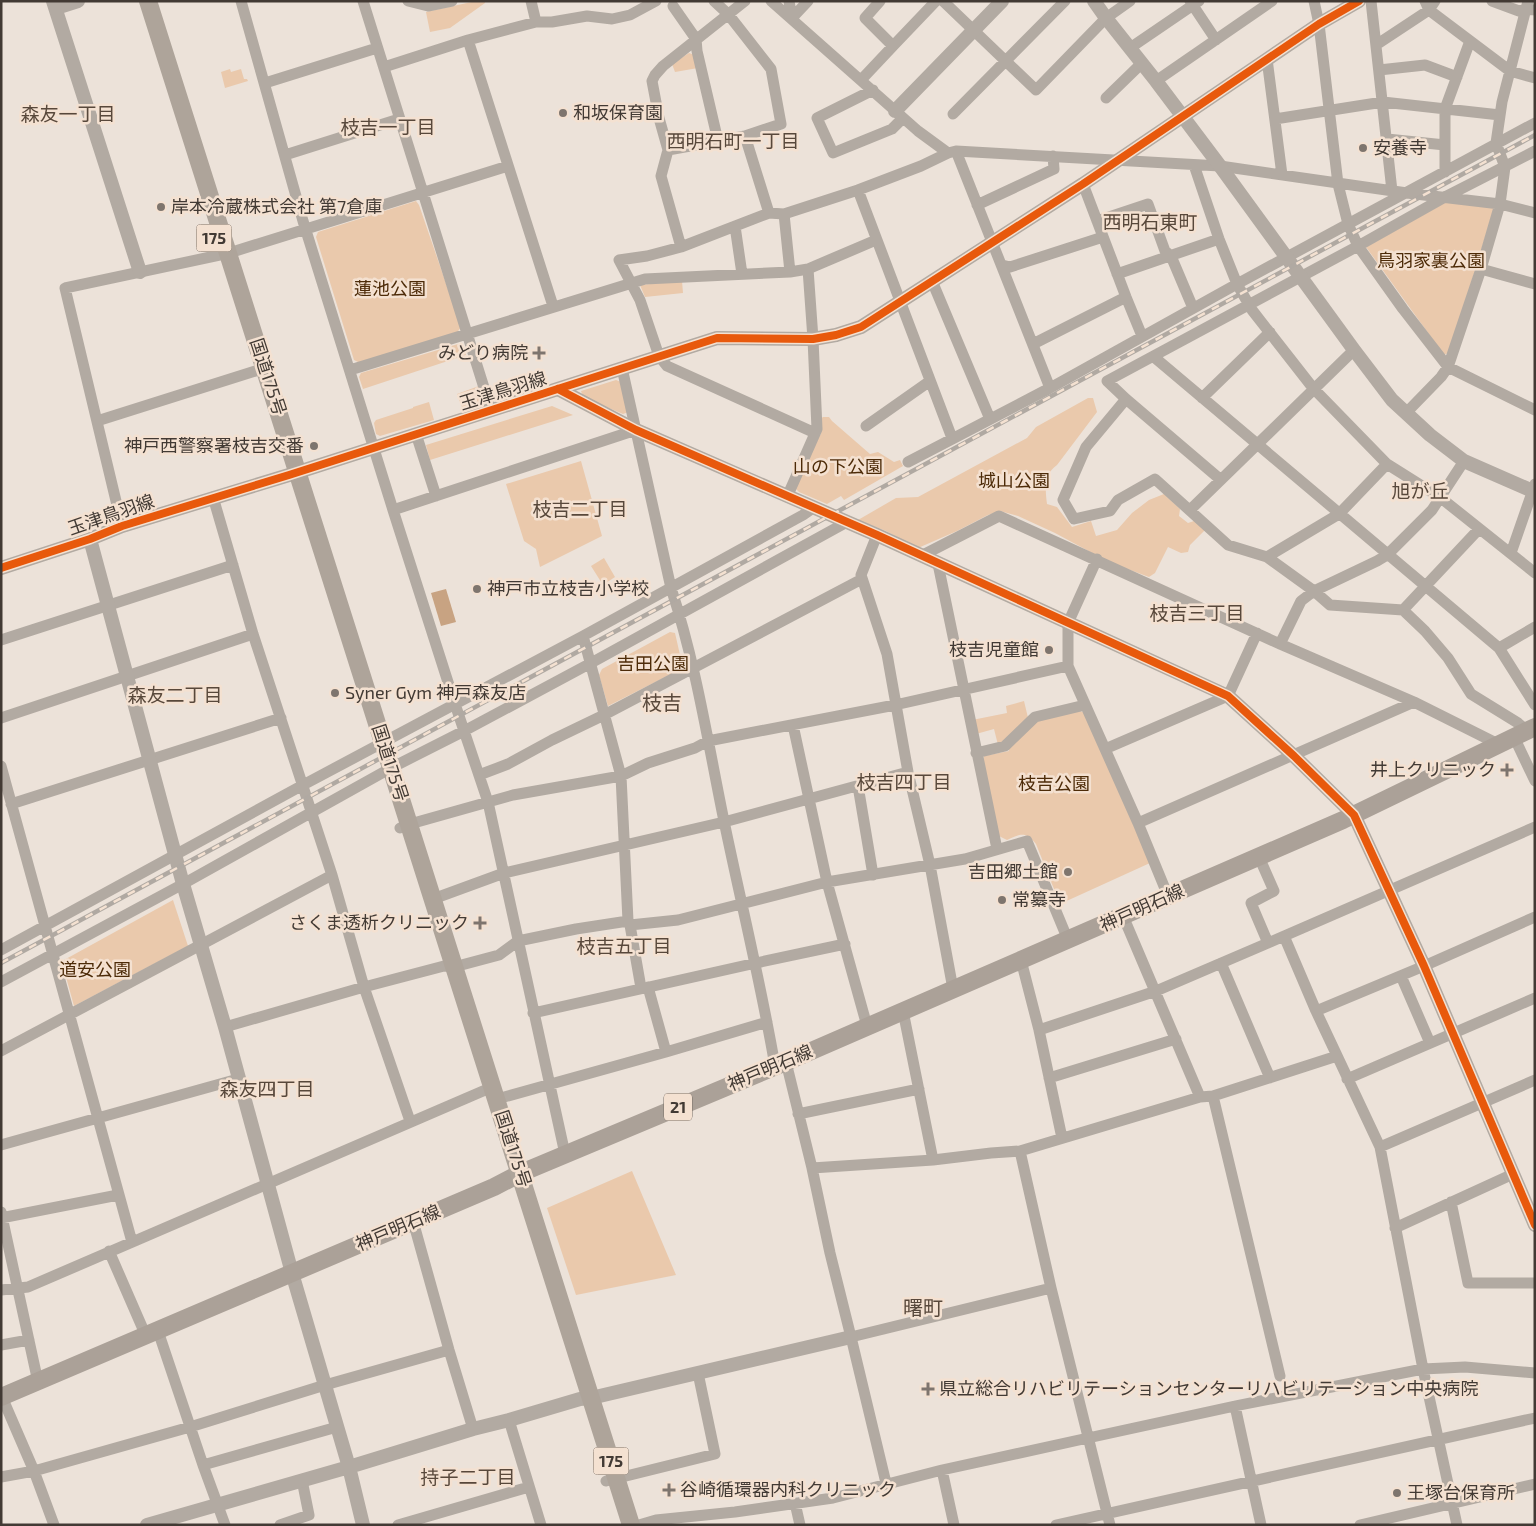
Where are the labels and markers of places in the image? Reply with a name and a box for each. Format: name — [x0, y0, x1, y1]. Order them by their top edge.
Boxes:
place label: 和坂保育園 — [573, 101, 663, 123]
marker: 和坂保育園 — [557, 107, 569, 119]
place label: 安養寺 — [1373, 136, 1427, 158]
marker: 安養寺 — [1357, 142, 1369, 154]
place label: 岸本冷蔵株式会社 第7倉庫 — [171, 195, 382, 217]
marker: 岸本冷蔵株式会社 第7倉庫 — [155, 201, 167, 213]
place label: みどり病院 — [438, 341, 528, 363]
marker: みどり病院 — [532, 346, 546, 360]
place label: 神戸西警察署枝吉交番 — [124, 434, 304, 456]
marker: 神戸西警察署枝吉交番 — [308, 440, 320, 452]
place label: 神戸市立枝吉小学校 — [487, 577, 649, 599]
marker: 神戸市立枝吉小学校 — [471, 583, 483, 595]
place label: 枝吉児童館 — [949, 638, 1039, 660]
marker: 枝吉児童館 — [1043, 644, 1055, 656]
place label: Syner Gym 神戸森友店 — [345, 681, 526, 703]
marker: Syner Gym 神戸森友店 — [329, 687, 341, 699]
place label: 井上クリニック — [1370, 758, 1496, 780]
marker: 井上クリニック — [1500, 763, 1514, 777]
place label: 吉田郷土館 — [968, 860, 1058, 882]
marker: 吉田郷土館 — [1062, 866, 1074, 878]
place label: 常纂寺 — [1012, 888, 1066, 910]
marker: 常纂寺 — [996, 894, 1008, 906]
place label: さくま透析クリニック — [289, 911, 469, 933]
marker: さくま透析クリニック — [473, 916, 487, 930]
place label: 県立総合リハビリテーションセンターリハビリテーション中央病院 — [939, 1377, 1478, 1399]
marker: 県立総合リハビリテーションセンターリハビリテーション中央病院 — [921, 1382, 935, 1396]
place label: 谷崎循環器内科クリニック — [680, 1478, 896, 1500]
place label: 王塚台保育所 — [1407, 1481, 1515, 1503]
marker: 谷崎循環器内科クリニック — [662, 1483, 676, 1497]
marker: 王塚台保育所 — [1391, 1487, 1403, 1499]

